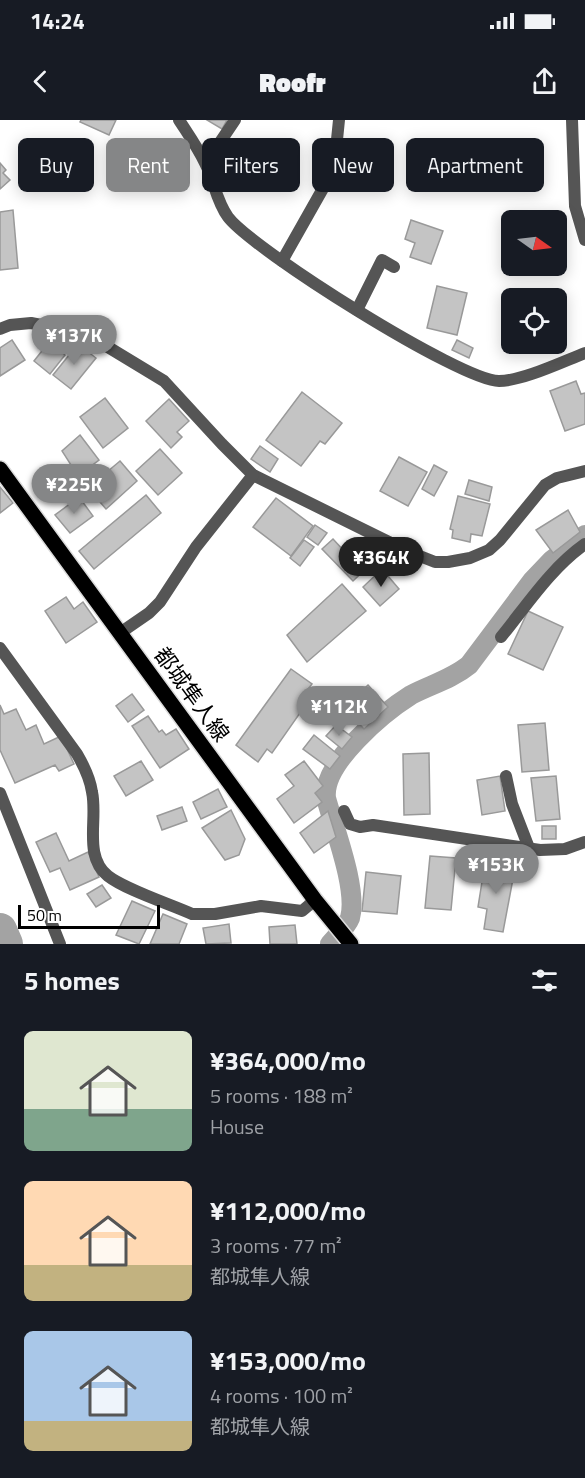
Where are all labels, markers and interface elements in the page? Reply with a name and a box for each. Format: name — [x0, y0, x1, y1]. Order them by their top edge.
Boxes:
text: 14:24 — [30, 4, 85, 38]
text: Roofr — [259, 61, 326, 102]
icon: back — [24, 65, 57, 98]
icon: share — [528, 65, 561, 98]
chip: Buy — [18, 138, 94, 192]
chip: Rent — [106, 138, 190, 192]
chip: Filters — [202, 138, 300, 192]
chip: New — [312, 138, 394, 192]
chip: Apartment — [406, 138, 544, 192]
north arrow — [501, 210, 567, 276]
map controls — [501, 210, 567, 354]
button: locate — [501, 288, 567, 354]
pin: ¥137K — [32, 315, 116, 366]
text: ¥137K — [46, 319, 102, 350]
pin: ¥225K — [32, 464, 116, 515]
text: ¥225K — [46, 468, 102, 499]
pin: ¥364K — [339, 537, 423, 588]
text: ¥364K — [353, 541, 409, 572]
street label: 都城隼人線 — [146, 640, 238, 748]
pin: ¥112K — [297, 686, 381, 737]
text: ¥112K — [311, 690, 367, 721]
pin: ¥153K — [454, 844, 538, 895]
text: ¥153K — [468, 848, 524, 879]
scale bar — [18, 902, 160, 930]
text: 50 m — [27, 903, 62, 927]
text: 5 homes — [24, 961, 120, 1000]
icon: filters — [528, 964, 561, 997]
text: ¥364,000/mo — [210, 1041, 366, 1080]
icon: home — [72, 1055, 144, 1127]
text: 5 rooms · 188 m² — [210, 1080, 353, 1111]
text: House — [210, 1111, 264, 1142]
text: ¥112,000/mo — [210, 1191, 366, 1230]
icon: home — [72, 1205, 144, 1277]
text: 3 rooms · 77 m² — [210, 1230, 342, 1261]
text: 都城隼人線 — [210, 1261, 310, 1292]
text: ¥153,000/mo — [210, 1341, 366, 1380]
icon: home — [72, 1355, 144, 1427]
text: 4 rooms · 100 m² — [210, 1380, 353, 1411]
text: 都城隼人線 — [210, 1411, 310, 1442]

